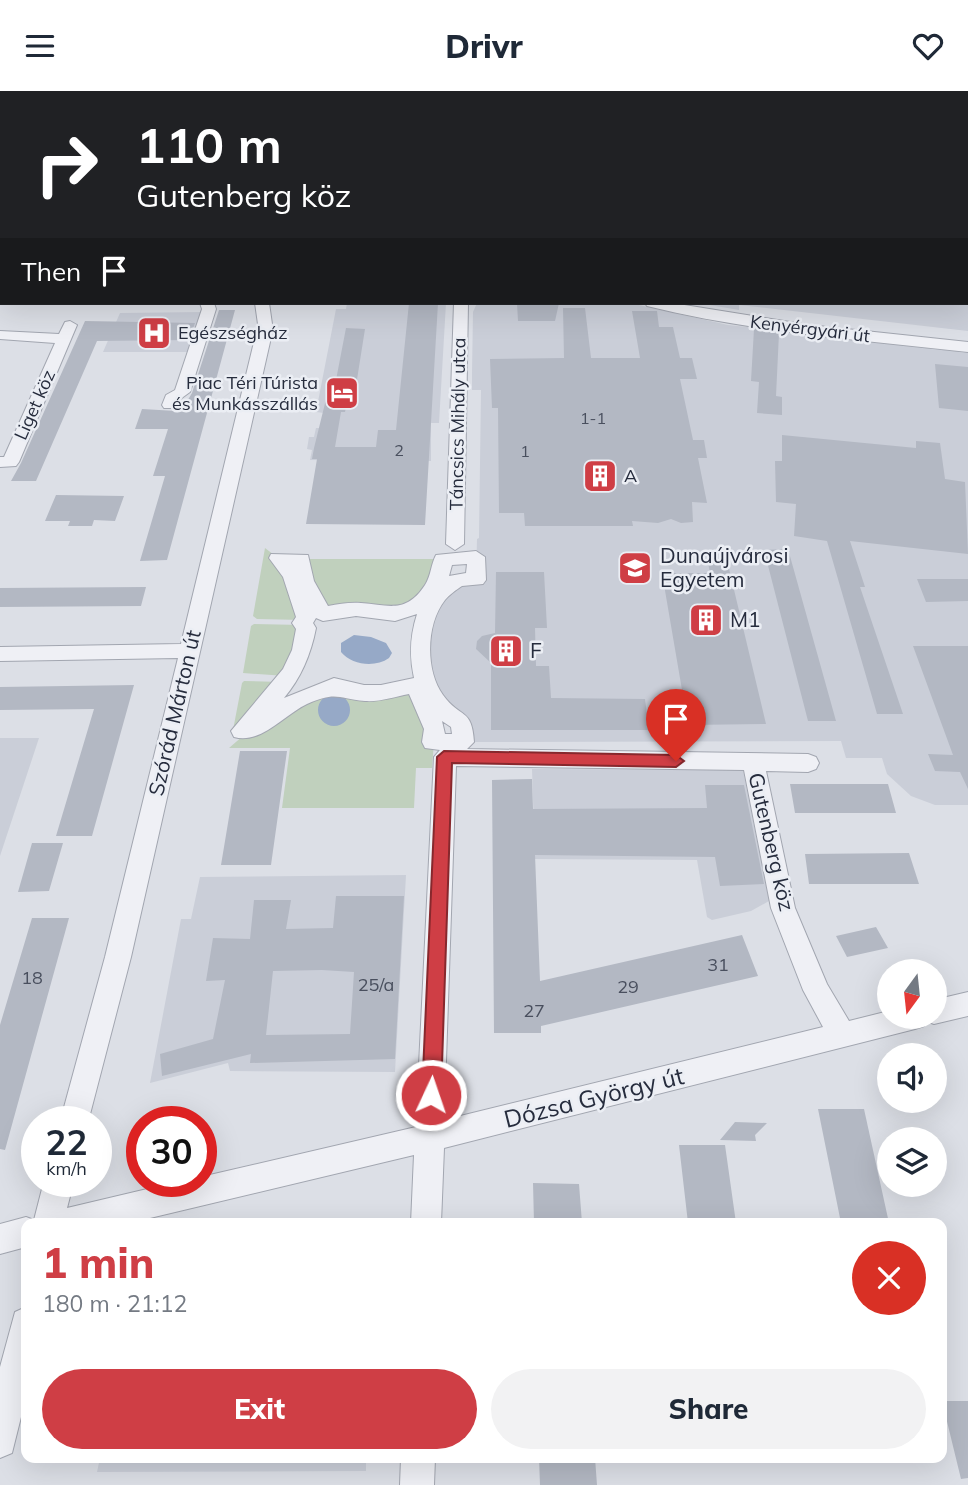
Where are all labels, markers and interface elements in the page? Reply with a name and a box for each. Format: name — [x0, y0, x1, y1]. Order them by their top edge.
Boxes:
text: Drivr — [445, 26, 523, 66]
icon: menu — [21, 27, 59, 65]
icon: heart — [909, 27, 947, 65]
text: 110 m — [136, 114, 282, 175]
icon: right — [21, 119, 112, 210]
text: Gutenberg köz — [136, 175, 351, 215]
icon: arrive — [95, 252, 133, 290]
text: Then — [21, 255, 81, 288]
street label: Kenyérgyári út — [749, 310, 871, 347]
hospital icon: Egészségház — [135, 314, 173, 352]
place label: Egészségház — [178, 321, 288, 344]
street label: Táncsics Mihály utca — [444, 337, 471, 511]
street label: Liget köz — [9, 366, 60, 443]
place label: Piac Téri Túrista és Munkásszállás — [172, 371, 318, 415]
hotel icon: Piac Téri Túrista és Munkásszállás — [323, 374, 361, 412]
house number: 1-1 — [580, 408, 606, 428]
house number: 2 — [394, 440, 404, 460]
house number: 1 — [520, 441, 530, 461]
building icon: A — [581, 457, 619, 495]
place label: A — [624, 464, 637, 487]
place label: Dunaújvárosi Egyetem — [660, 542, 788, 592]
school or university icon: Dunaújvárosi Egyetem — [616, 549, 654, 587]
building icon: M1 — [687, 601, 725, 639]
place label: M1 — [730, 606, 761, 632]
street label: Szórád Márton út — [142, 627, 206, 798]
building icon: F — [487, 632, 525, 670]
place label: F — [530, 637, 542, 663]
pin — [646, 689, 706, 761]
icon: arrive — [657, 700, 695, 738]
street label: Gutenberg köz — [743, 770, 801, 914]
house number: 31 — [707, 953, 729, 976]
north arrow — [877, 959, 947, 1029]
map controls — [877, 959, 947, 1197]
house number: 18 — [21, 966, 43, 989]
house number: 25/a — [358, 973, 394, 996]
house number: 29 — [617, 975, 639, 998]
house number: 27 — [523, 999, 545, 1022]
button: sound — [877, 1043, 947, 1113]
position arrow — [394, 1058, 468, 1132]
street label: Dózsa György út — [501, 1060, 687, 1134]
speed limit sign: 30 — [126, 1106, 217, 1197]
text: 22 — [45, 1120, 88, 1164]
button: layers — [877, 1127, 947, 1197]
text: km/h — [46, 1157, 87, 1180]
text: 1 min — [42, 1236, 155, 1289]
button: close — [852, 1241, 926, 1315]
text: 180 m · 21:12 — [42, 1289, 187, 1318]
button: Exit — [42, 1369, 477, 1449]
button: Share — [491, 1369, 926, 1449]

